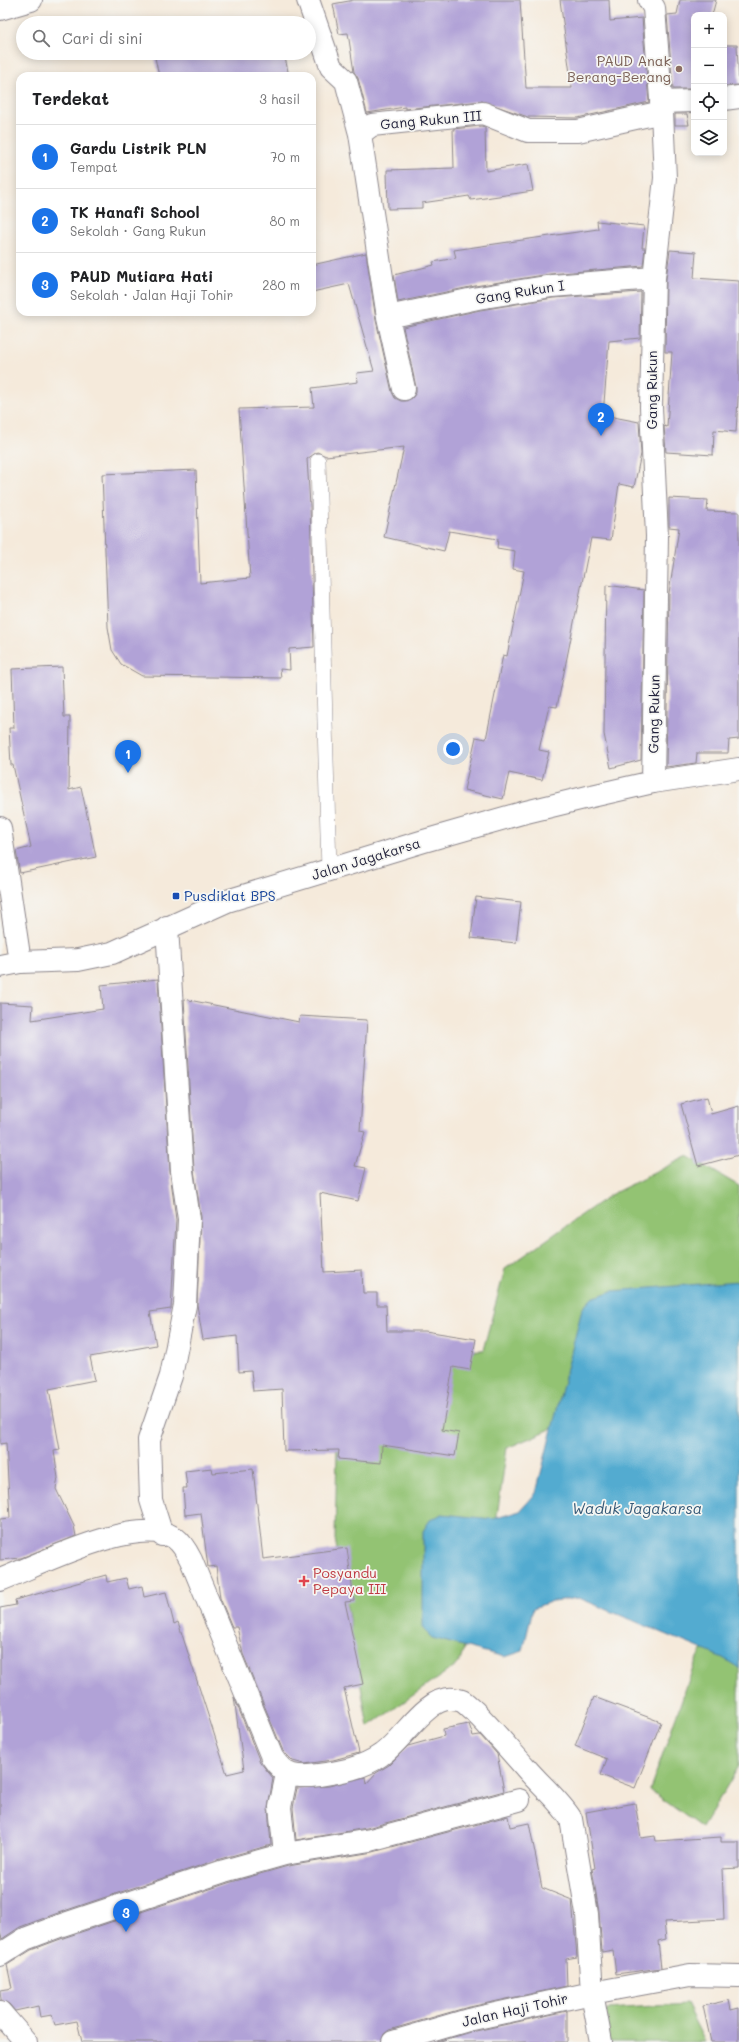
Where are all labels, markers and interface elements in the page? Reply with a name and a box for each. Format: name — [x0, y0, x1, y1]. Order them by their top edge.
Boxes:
map controls — [691, 12, 727, 156]
button: + — [691, 12, 727, 48]
search box — [16, 16, 316, 60]
icon: search — [30, 27, 52, 49]
text: Cari di sini — [62, 28, 143, 48]
button: − — [691, 48, 727, 84]
place label: PAUD Anak Berang-Berang — [567, 51, 671, 86]
marker: PAUD Anak Berang-Berang — [674, 64, 684, 74]
button: locate — [691, 84, 727, 120]
text: Terdekat — [32, 87, 109, 109]
text: 3 hasil — [259, 90, 300, 107]
street label: Gang Rukun III — [379, 106, 482, 133]
button: layers — [691, 120, 727, 156]
text: Gardu Listrik PLN — [70, 138, 207, 158]
text: 1 — [42, 148, 48, 165]
text: 70 m — [270, 148, 300, 165]
text: Tempat — [70, 158, 118, 175]
text: TK Hanafi School — [70, 202, 199, 222]
text: 2 — [41, 212, 49, 229]
text: 80 m — [270, 212, 300, 229]
text: Sekolah · Gang Rukun — [70, 222, 206, 239]
text: PAUD Mutiara Hati — [70, 266, 213, 286]
street label: Gang Rukun I — [474, 275, 566, 308]
text: 3 — [41, 276, 49, 293]
text: 280 m — [262, 276, 300, 293]
text: Sekolah · Jalan Haji Tohir — [70, 286, 233, 303]
street label: Gang Rukun — [642, 351, 661, 429]
pin: 2 — [588, 403, 614, 436]
street label: Gang Rukun — [643, 674, 664, 754]
your location — [443, 739, 463, 759]
pin: 1 — [115, 740, 141, 773]
street label: Jalan Jagakarsa — [309, 833, 423, 884]
place label: Pusdiklat BPS — [184, 886, 276, 905]
marker: Pusdiklat BPS — [171, 891, 181, 901]
water label: Waduk Jagakarsa — [572, 1498, 702, 1518]
place label: Posyandu Pepaya III — [313, 1563, 387, 1598]
marker: Posyandu Pepaya III — [298, 1575, 310, 1587]
pin: 3 — [113, 1899, 139, 1932]
street label: Jalan Haji Tohir — [460, 1988, 570, 2031]

